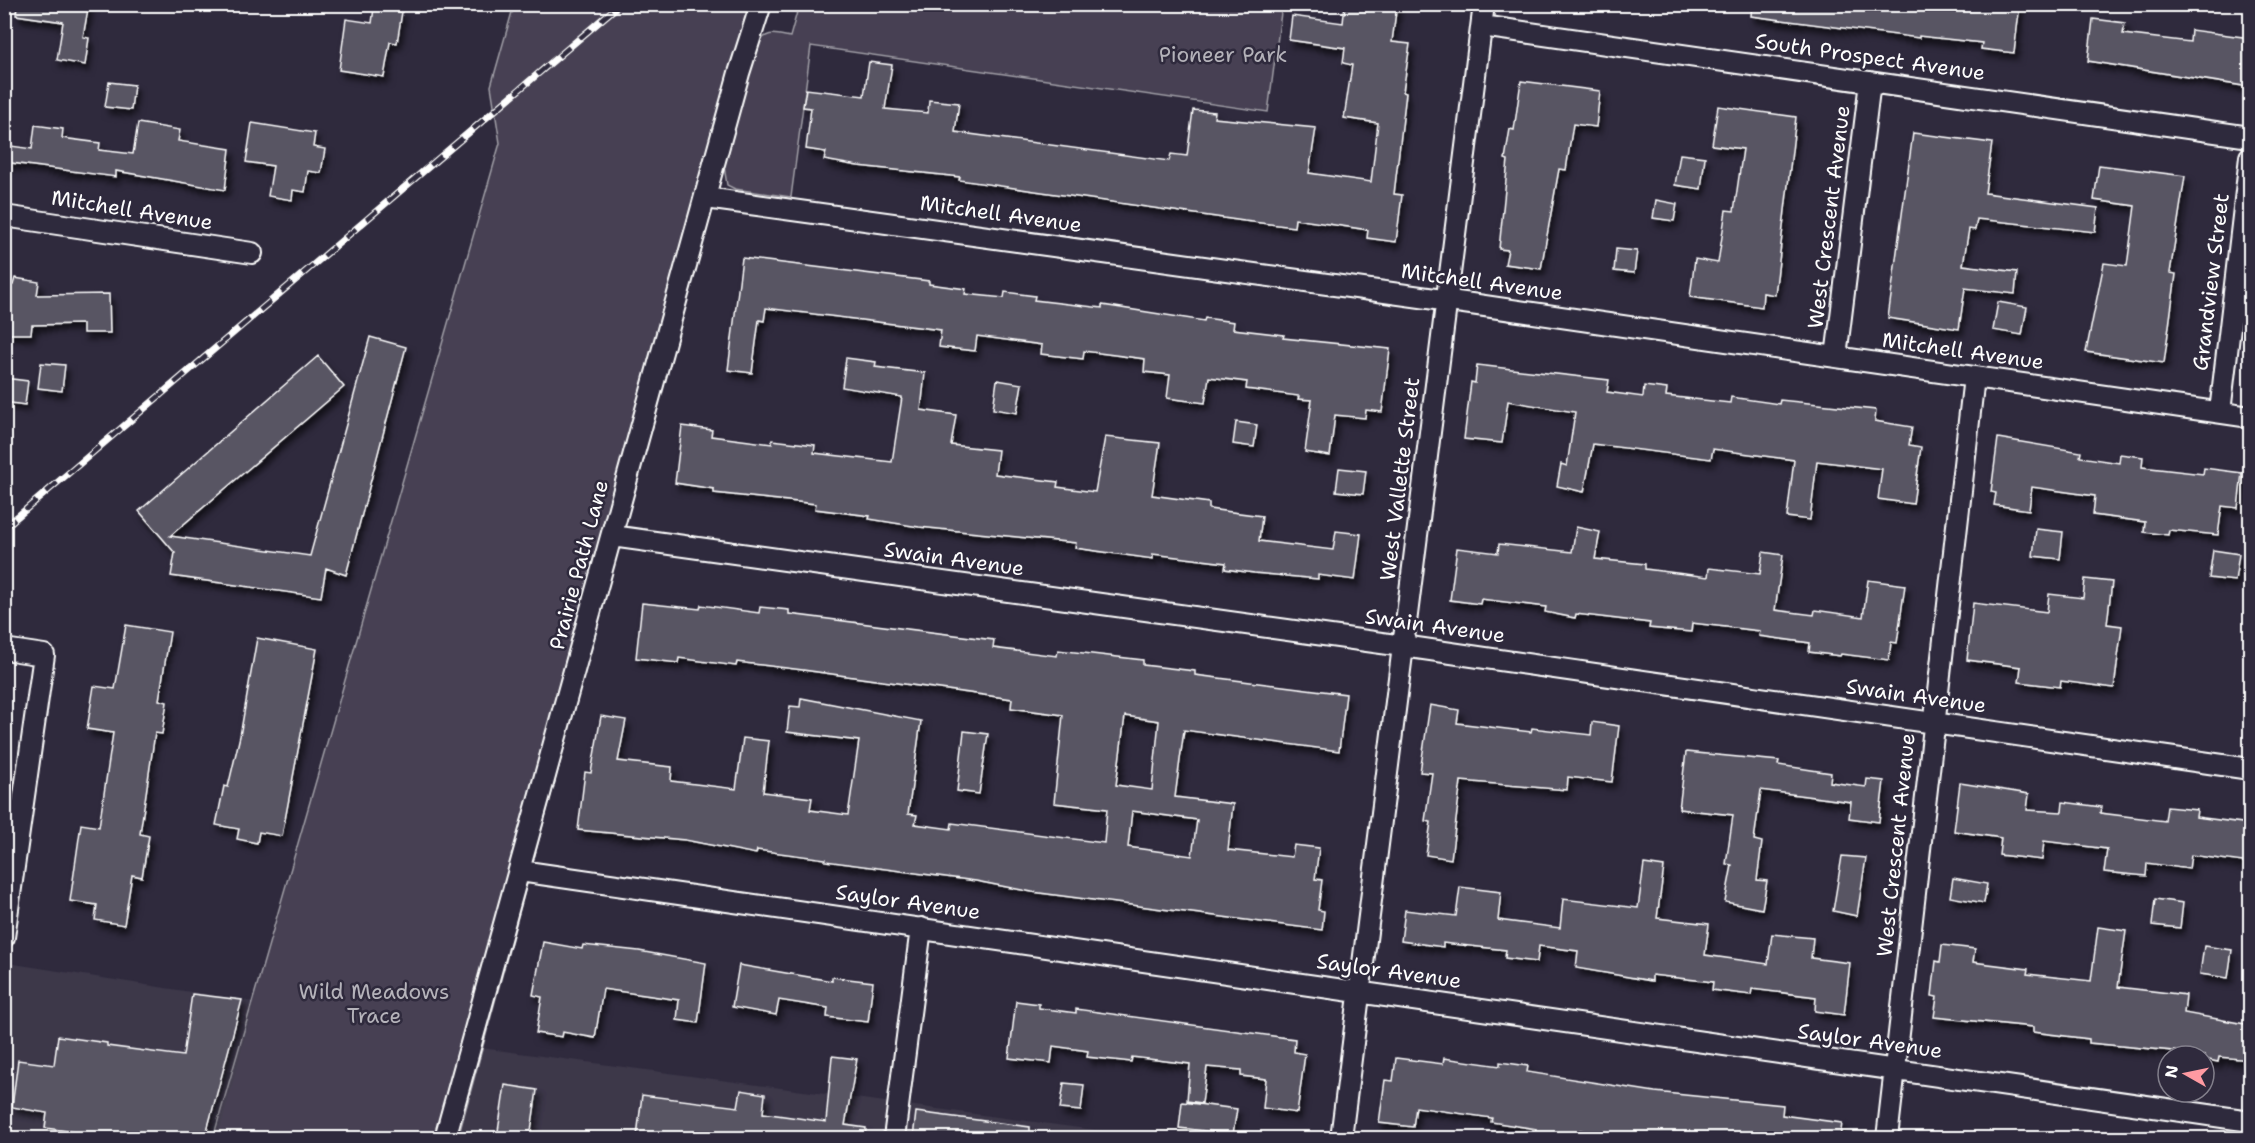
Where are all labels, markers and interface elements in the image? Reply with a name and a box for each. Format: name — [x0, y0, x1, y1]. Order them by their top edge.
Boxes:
street label: South Prospect Avenue — [1753, 27, 1987, 87]
park label: Pioneer Park — [1159, 41, 1287, 69]
street label: West Crescent Avenue — [1801, 104, 1857, 330]
street label: Mitchell Avenue — [49, 183, 215, 237]
street label: Mitchell Avenue — [918, 189, 1084, 239]
street label: Grandview Street — [2186, 192, 2236, 372]
street label: Mitchell Avenue — [1399, 257, 1565, 307]
street label: Mitchell Avenue — [1880, 326, 2046, 376]
street label: West Vallette Street — [1374, 376, 1426, 582]
street label: Prairie Path Lane — [543, 477, 615, 653]
street label: Swain Avenue — [882, 535, 1026, 583]
street label: Swain Avenue — [1363, 602, 1507, 650]
street label: Swain Avenue — [1844, 672, 1988, 720]
street label: West Crescent Avenue — [1870, 732, 1922, 958]
street label: Saylor Avenue — [834, 878, 982, 926]
street label: Saylor Avenue — [1315, 947, 1463, 995]
park label: Wild Meadows Trace — [299, 978, 449, 1030]
street label: Saylor Avenue — [1796, 1017, 1944, 1065]
north arrow — [2156, 1044, 2216, 1104]
text: N — [2160, 1064, 2183, 1080]

